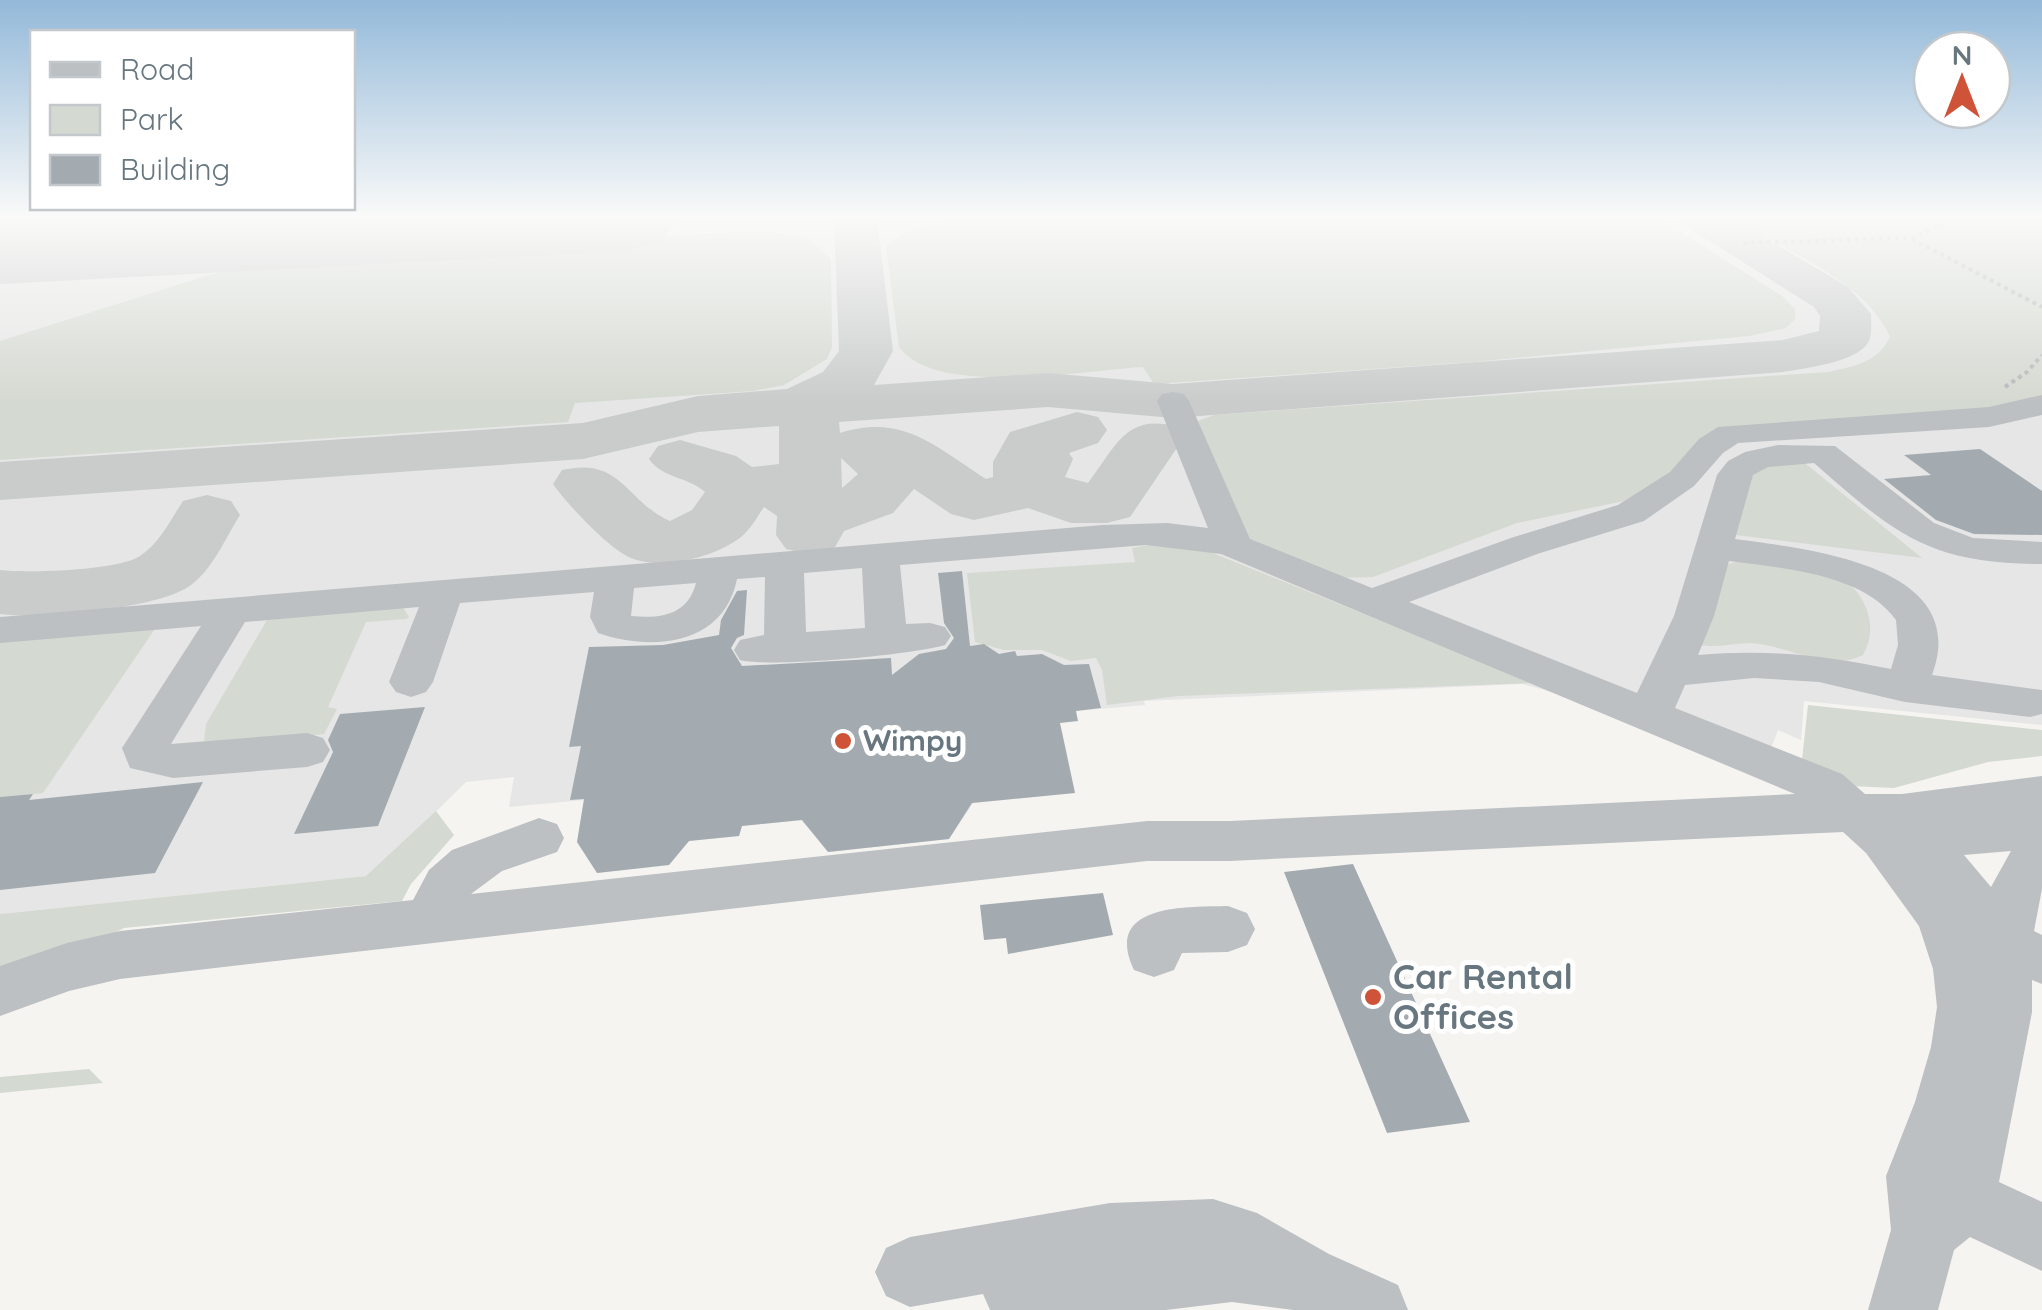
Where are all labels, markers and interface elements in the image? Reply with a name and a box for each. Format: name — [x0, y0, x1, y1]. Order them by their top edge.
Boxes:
legend — [30, 30, 355, 210]
north arrow — [1912, 30, 2012, 130]
text: N — [1952, 37, 1972, 72]
text: Road — [120, 50, 194, 88]
text: Park — [120, 100, 184, 138]
text: Building — [120, 150, 230, 188]
place label: Wimpy — [863, 721, 962, 759]
marker: Wimpy — [832, 730, 854, 752]
place label: Car Rental Offices — [1393, 954, 1573, 1038]
marker: Car Rental Offices — [1362, 986, 1384, 1008]

